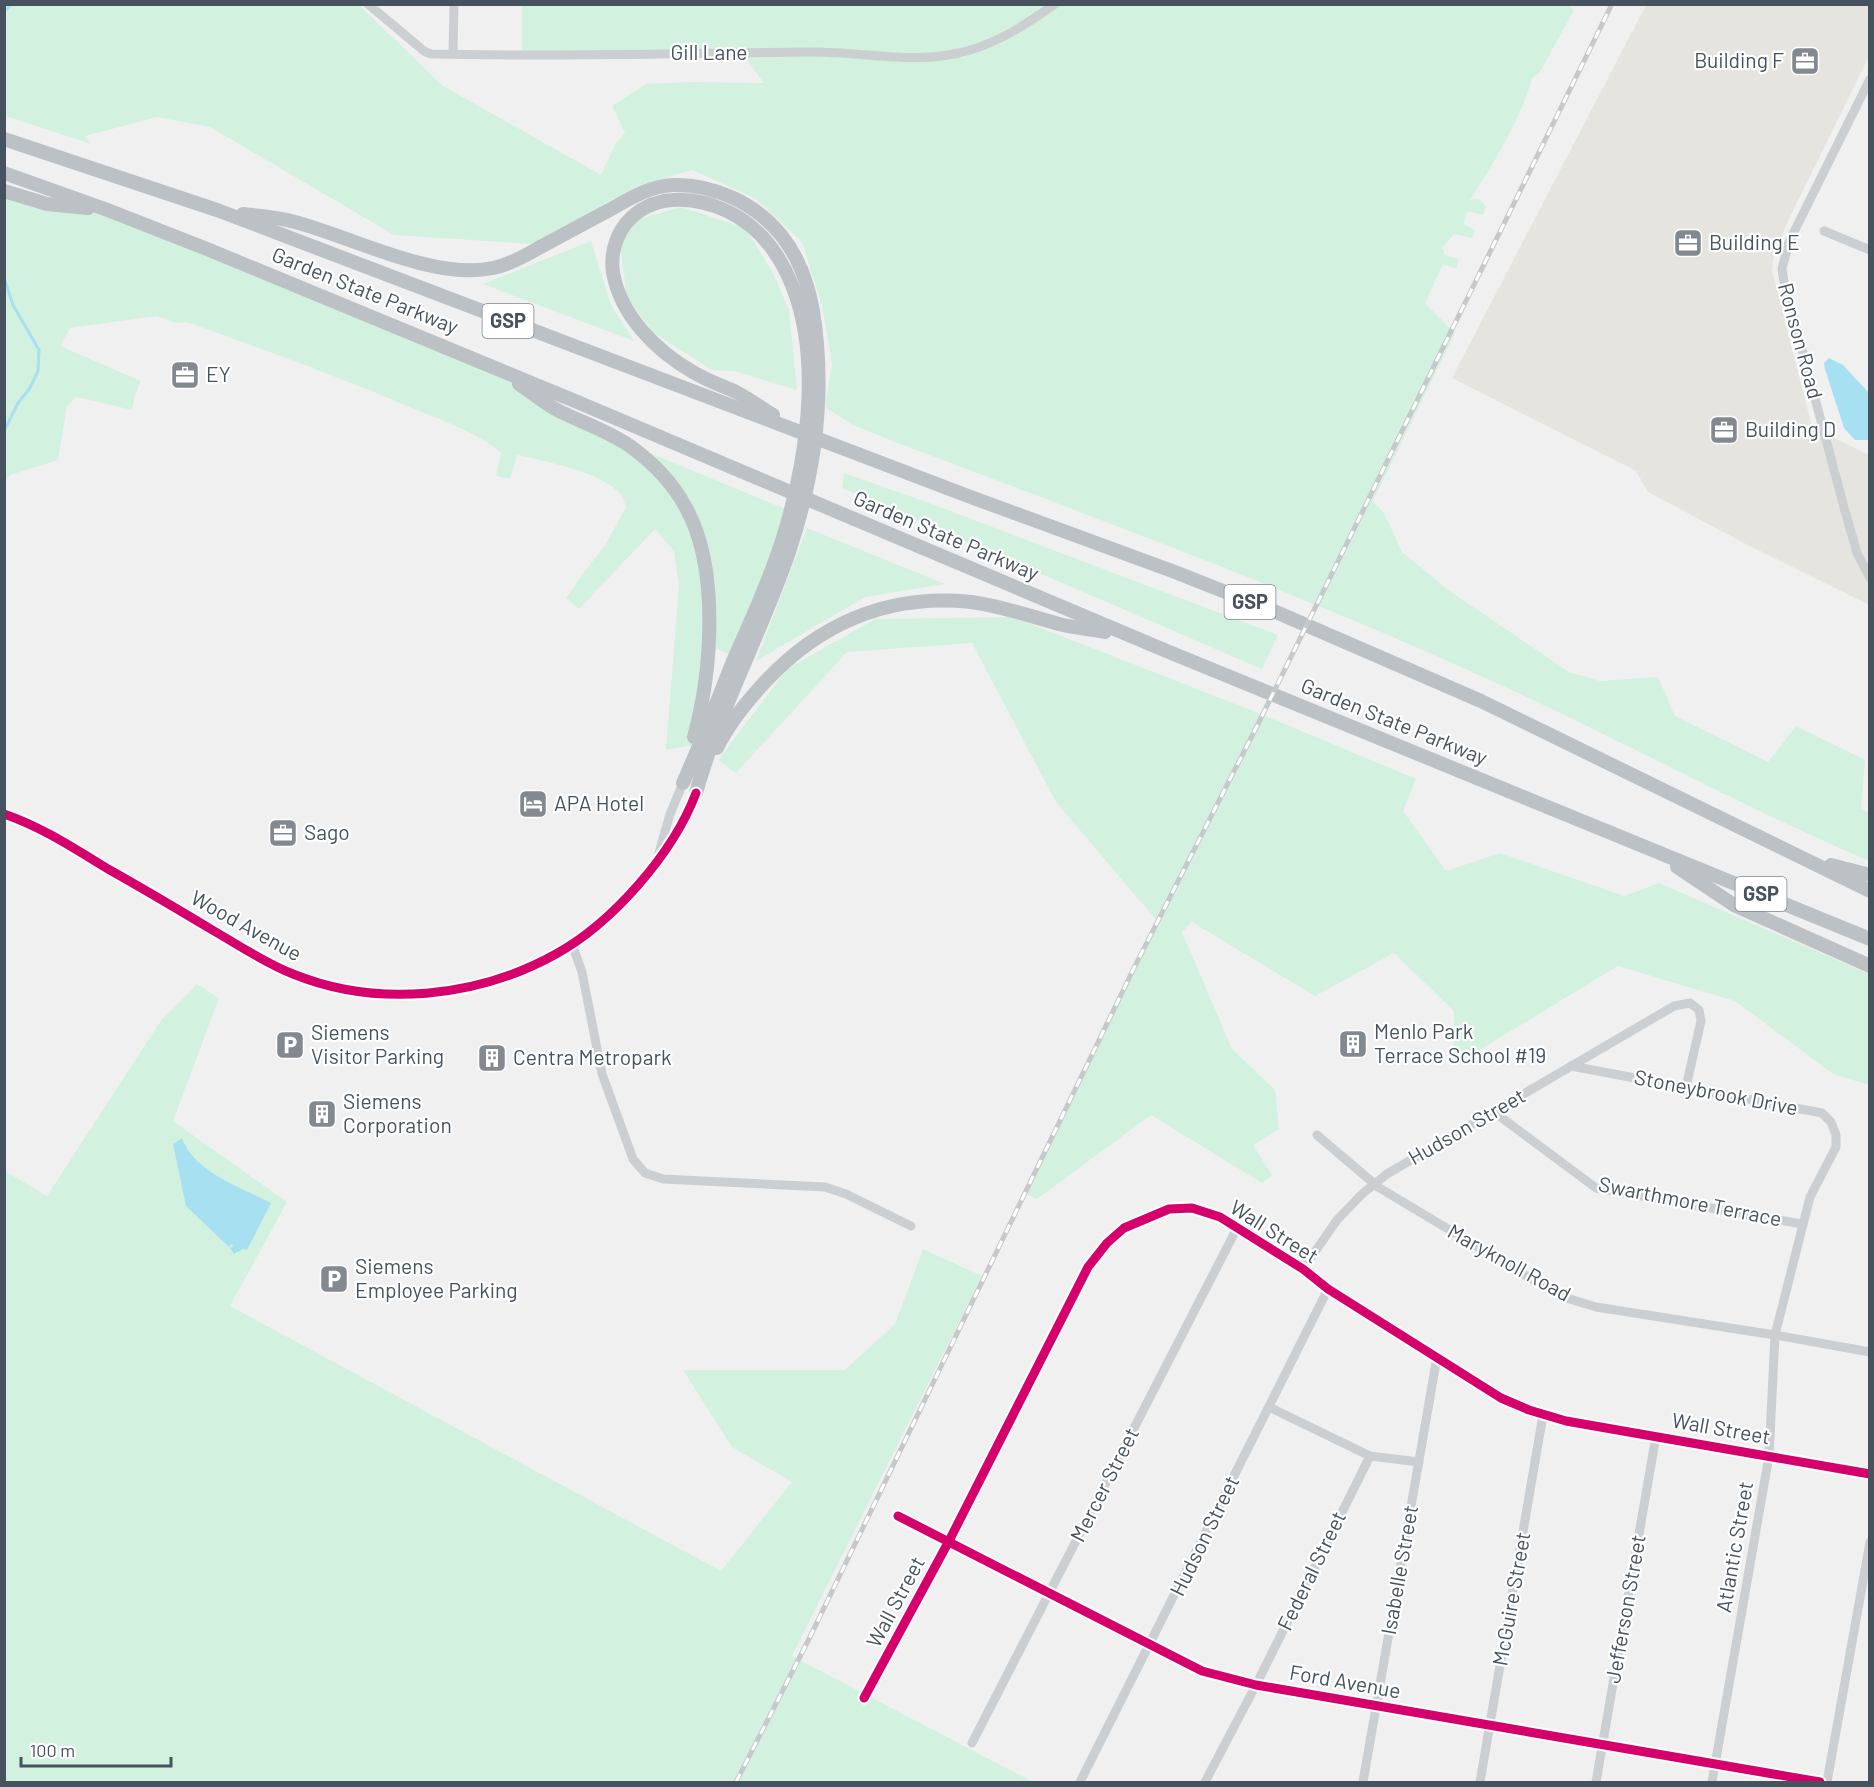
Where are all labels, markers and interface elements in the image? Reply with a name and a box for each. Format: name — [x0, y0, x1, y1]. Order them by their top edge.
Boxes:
street label: Gill Lane — [670, 39, 748, 64]
office icon: Building F — [1789, 45, 1821, 77]
place label: Building F — [1694, 47, 1784, 72]
office icon: Building E — [1672, 227, 1704, 259]
place label: Building E — [1709, 229, 1800, 254]
street label: Garden State Parkway — [269, 241, 463, 339]
street label: Ronson Road — [1774, 280, 1829, 401]
road number: GSP — [482, 304, 534, 338]
office icon: EY — [169, 359, 201, 391]
place label: EY — [206, 361, 231, 386]
office icon: Building D — [1708, 414, 1740, 446]
place label: Building D — [1745, 416, 1836, 441]
street label: Garden State Parkway — [850, 484, 1043, 585]
road number: GSP — [1224, 585, 1276, 619]
street label: Garden State Parkway — [1298, 672, 1492, 770]
hotel icon: APA Hotel — [517, 788, 549, 820]
place label: APA Hotel — [554, 790, 644, 815]
office icon: Sago — [267, 817, 299, 849]
place label: Sago — [304, 819, 350, 844]
road number: GSP — [1736, 877, 1786, 911]
street label: Wood Avenue — [187, 884, 306, 965]
place label: Menlo Park Terrace School #19 — [1374, 1018, 1546, 1067]
place label: Siemens Visitor Parking — [311, 1019, 444, 1068]
building icon: Menlo Park Terrace School #19 — [1337, 1028, 1369, 1060]
parking icon: Siemens Visitor Parking — [274, 1029, 306, 1061]
building icon: Centra Metropark — [476, 1042, 508, 1074]
place label: Centra Metropark — [513, 1044, 672, 1069]
street label: Stoneybrook Drive — [1632, 1063, 1800, 1120]
street label: Hudson Street — [1403, 1082, 1529, 1169]
place label: Siemens Corporation — [343, 1088, 452, 1137]
building icon: Siemens Corporation — [306, 1098, 338, 1130]
street label: Swarthmore Terrace — [1597, 1171, 1784, 1231]
street label: Wall Street — [1226, 1194, 1324, 1268]
street label: Maryknoll Road — [1444, 1218, 1576, 1306]
place label: Siemens Employee Parking — [355, 1253, 518, 1302]
parking icon: Siemens Employee Parking — [318, 1263, 350, 1295]
street label: Wall Street — [1670, 1407, 1772, 1448]
street label: Mercer Street — [1064, 1423, 1143, 1546]
street label: Hudson Street — [1164, 1471, 1244, 1600]
street label: Atlantic Street — [1710, 1479, 1757, 1614]
street label: Isabelle Street — [1375, 1503, 1422, 1636]
street label: Federal Street — [1271, 1507, 1350, 1634]
street label: McGuire Street — [1486, 1530, 1535, 1668]
street label: Jefferson Street — [1599, 1533, 1650, 1685]
street label: Wall Street — [860, 1552, 929, 1651]
street label: Ford Avenue — [1288, 1658, 1403, 1703]
scale bar — [21, 1730, 171, 1768]
text: 100 m — [30, 1739, 75, 1761]

